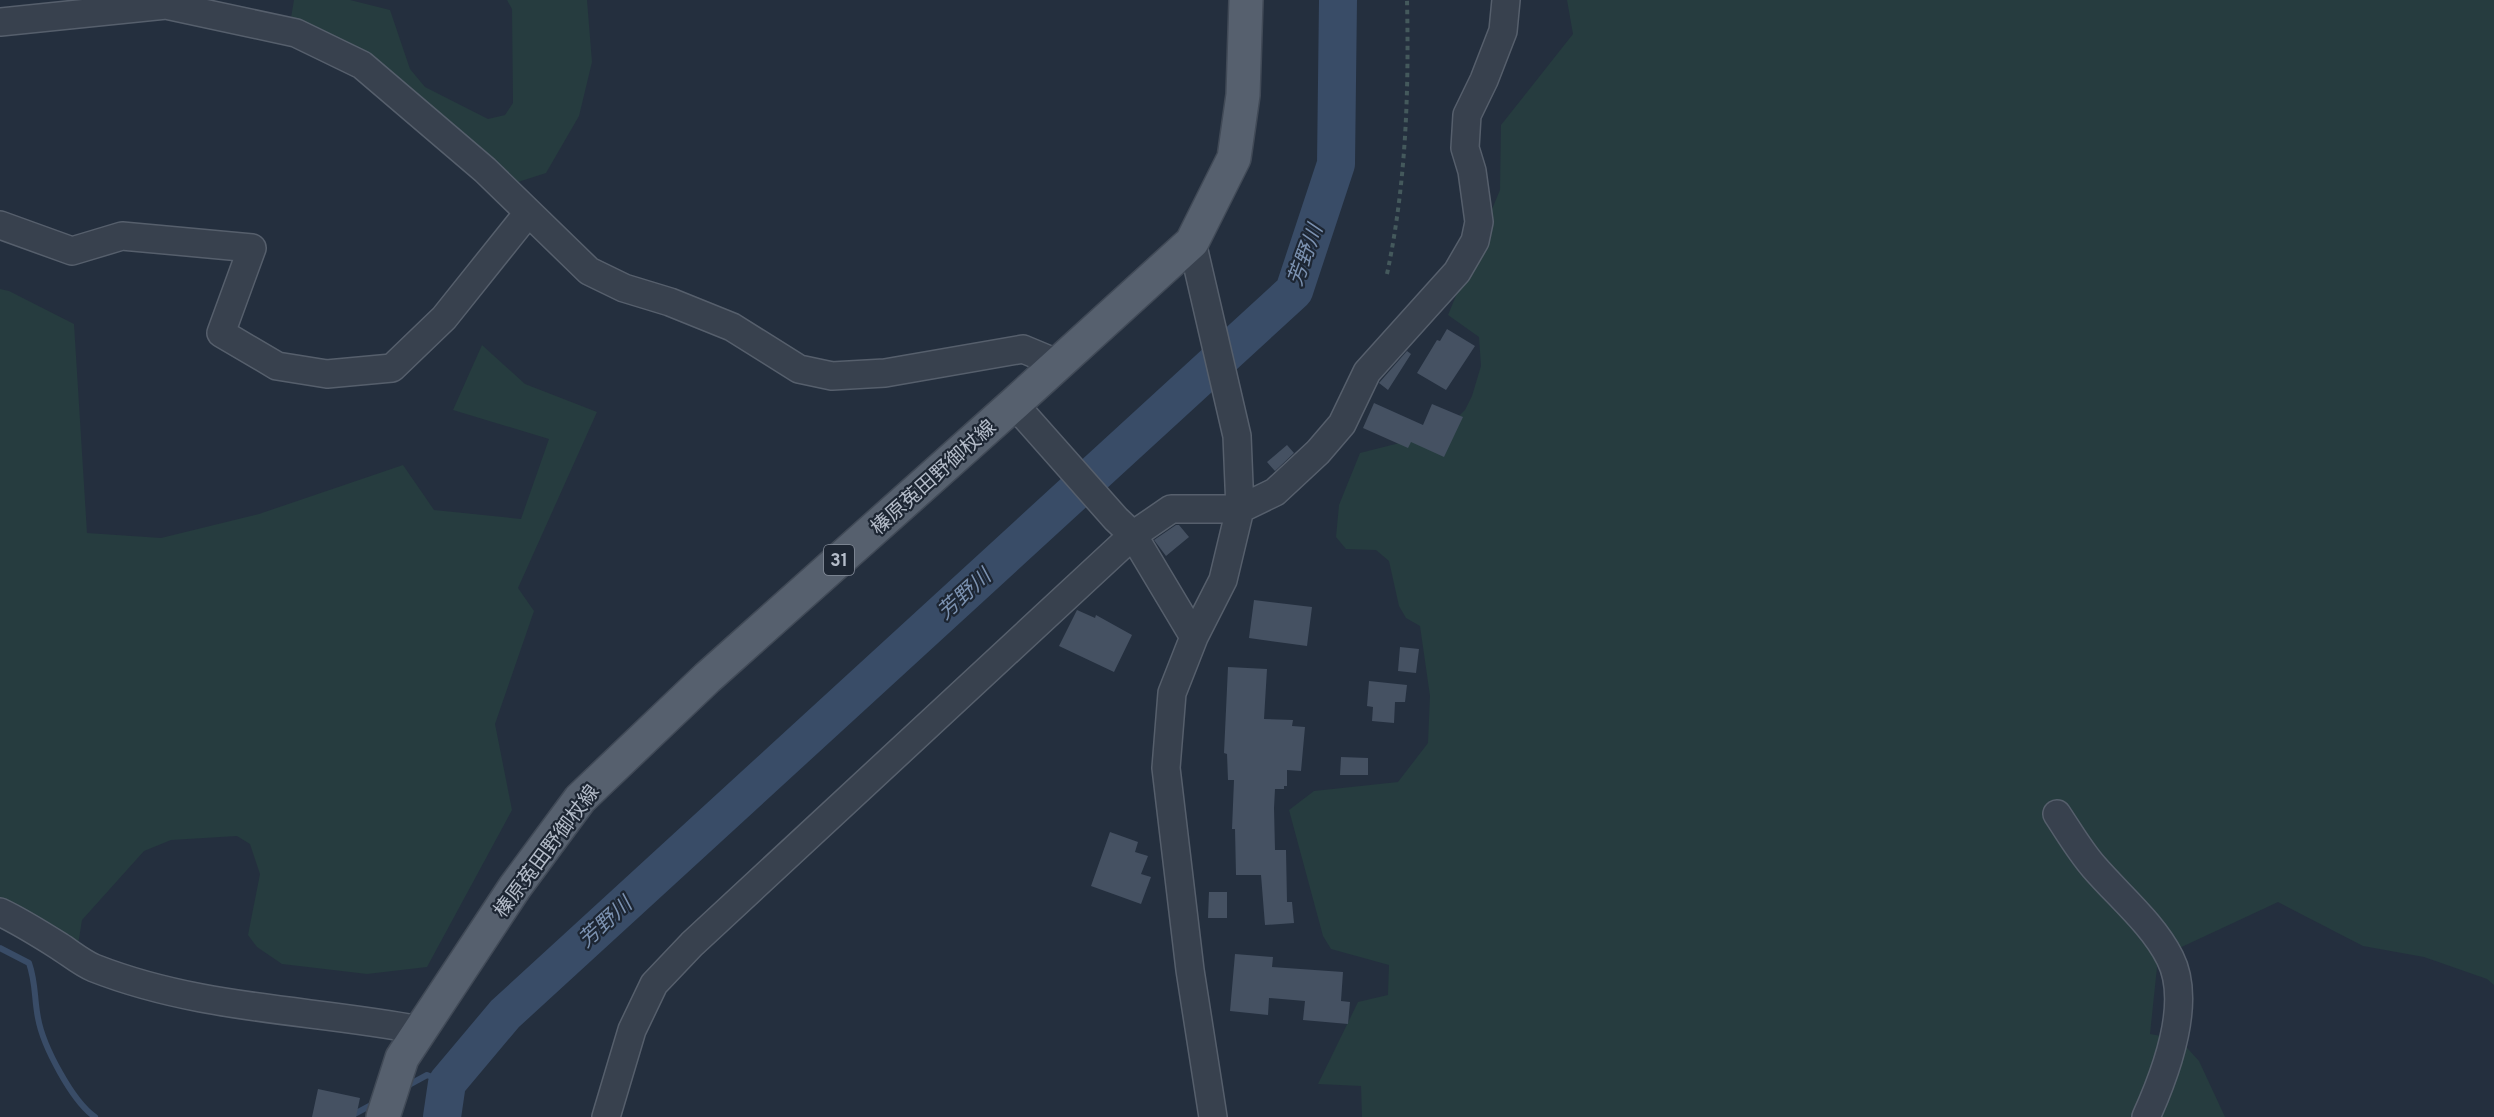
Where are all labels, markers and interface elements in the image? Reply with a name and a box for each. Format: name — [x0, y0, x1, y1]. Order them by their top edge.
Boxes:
water label: 芳野川 — [1283, 219, 1331, 290]
street label: 榛原菟田野御杖線 — [866, 415, 1002, 542]
road number: 31 — [824, 545, 854, 575]
water label: 芳野川 — [933, 563, 999, 626]
street label: 榛原菟田野御杖線 — [489, 780, 606, 924]
water label: 芳野川 — [574, 891, 640, 954]

